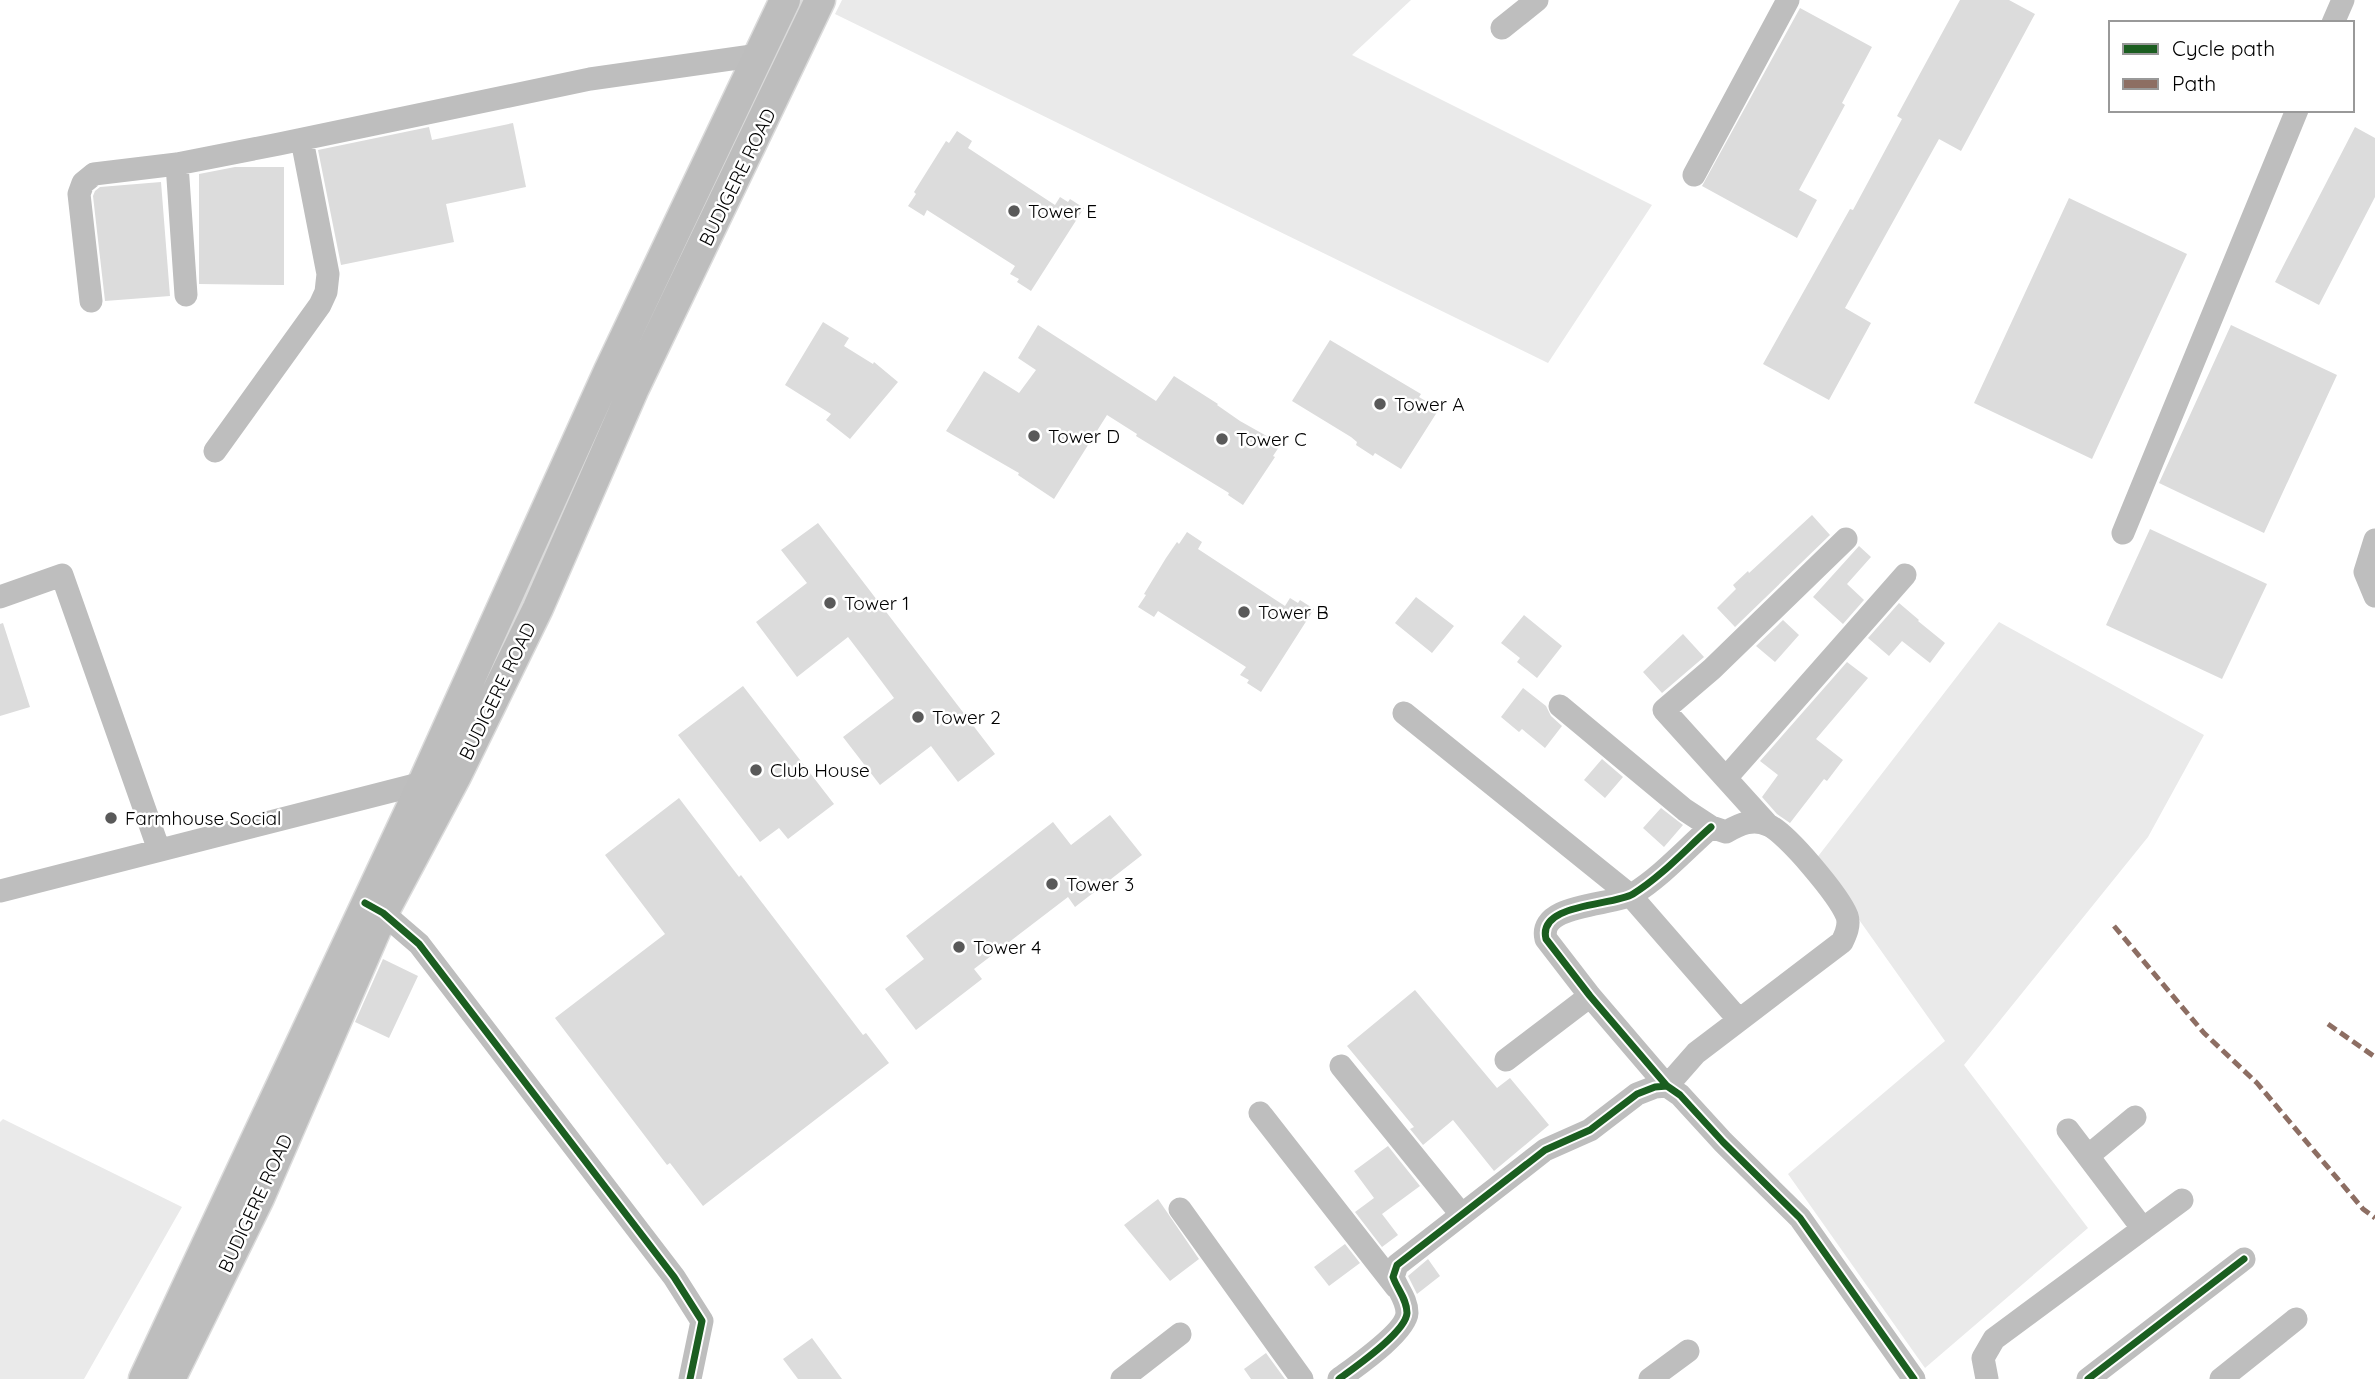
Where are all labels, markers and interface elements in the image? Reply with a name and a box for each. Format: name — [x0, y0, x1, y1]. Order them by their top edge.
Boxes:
legend — [2109, 21, 2354, 112]
text: Cycle path — [2172, 35, 2275, 61]
text: Path — [2172, 70, 2216, 96]
street label: BUDIGERE ROAD — [693, 104, 781, 250]
place label: Tower E — [1028, 199, 1097, 223]
marker: Tower E — [1006, 203, 1022, 219]
place label: Tower A — [1394, 392, 1465, 416]
marker: Tower A — [1372, 396, 1388, 412]
place label: Tower D — [1048, 424, 1120, 448]
place label: Tower C — [1236, 427, 1307, 451]
marker: Tower D — [1026, 428, 1042, 444]
marker: Tower C — [1214, 431, 1230, 447]
place label: Tower 1 — [844, 591, 909, 615]
marker: Tower 1 — [822, 595, 838, 611]
place label: Tower B — [1258, 600, 1329, 624]
marker: Tower B — [1236, 604, 1252, 620]
street label: BUDIGERE ROAD — [453, 618, 541, 764]
place label: Tower 2 — [932, 705, 1001, 729]
marker: Tower 2 — [910, 709, 926, 725]
place label: Club House — [770, 758, 870, 782]
marker: Club House — [748, 762, 764, 778]
place label: Farmhouse Social — [125, 806, 281, 830]
marker: Farmhouse Social — [103, 810, 119, 826]
place label: Tower 3 — [1066, 872, 1134, 896]
marker: Tower 3 — [1044, 876, 1060, 892]
place label: Tower 4 — [973, 935, 1041, 959]
marker: Tower 4 — [951, 939, 967, 955]
street label: BUDIGERE ROAD — [212, 1130, 298, 1276]

